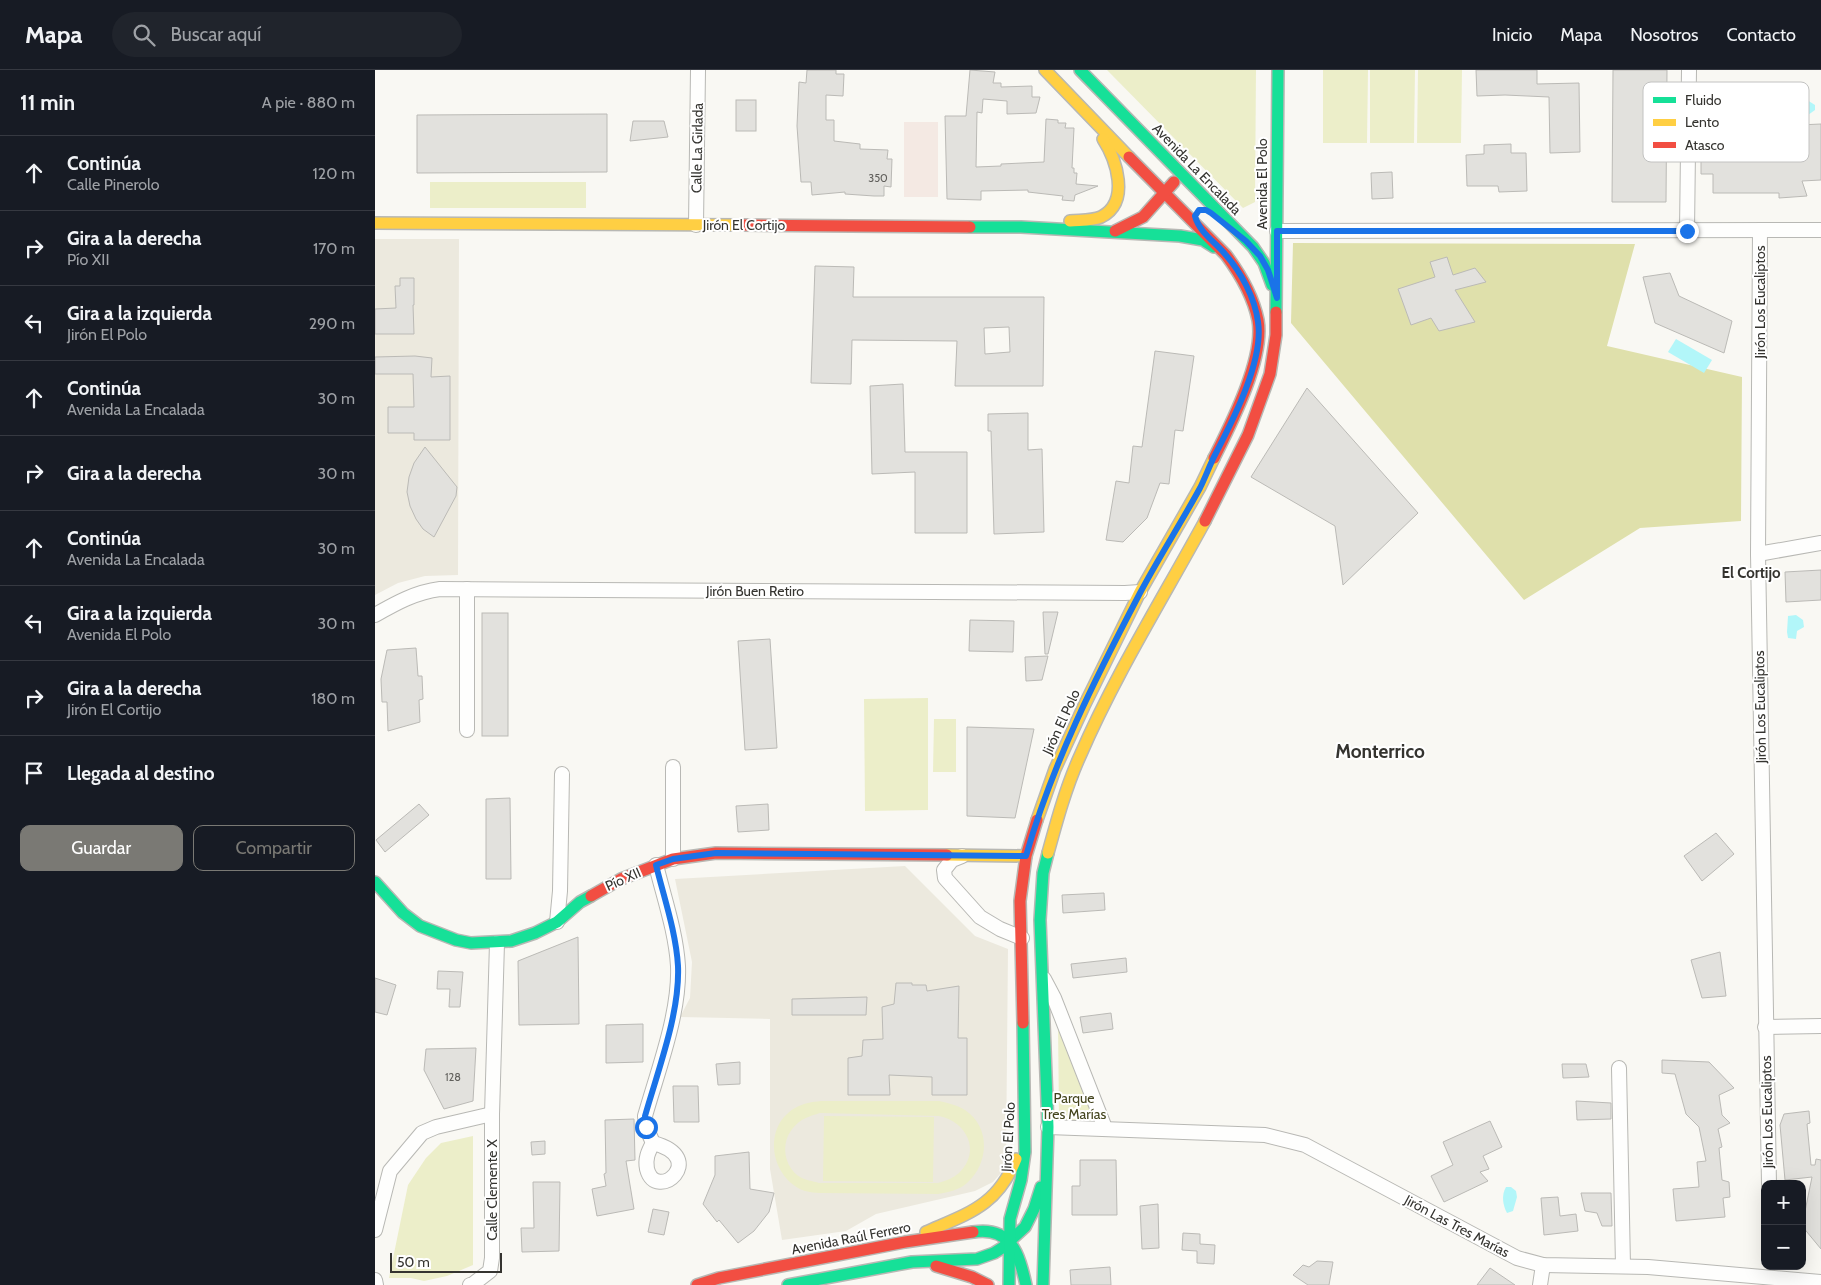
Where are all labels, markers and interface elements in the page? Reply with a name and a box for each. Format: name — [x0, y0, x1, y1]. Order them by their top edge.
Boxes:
search box — [112, 12, 462, 57]
text: Mapa — [25, 20, 82, 49]
icon: search — [130, 21, 158, 49]
text: Buscar aquí — [170, 23, 261, 46]
text: Inicio — [1492, 24, 1532, 46]
text: Mapa — [1560, 24, 1602, 46]
text: Nosotros — [1630, 24, 1699, 46]
text: Contacto — [1727, 24, 1796, 46]
legend — [1643, 82, 1809, 162]
text: 11 min — [20, 90, 75, 115]
text: Fluido — [1685, 91, 1722, 109]
text: A pie · 880 m — [262, 93, 355, 112]
street label: Calle La Girlada — [687, 102, 707, 193]
text: Lento — [1685, 113, 1719, 131]
street label: Avenida La Encalada — [1149, 119, 1245, 219]
text: Atasco — [1685, 136, 1725, 154]
street label: Avenida El Polo — [1253, 138, 1271, 230]
text: Continúa — [67, 152, 141, 175]
icon: ahead — [20, 159, 48, 187]
text: 120 m — [313, 164, 355, 183]
house number: 350 — [868, 171, 888, 185]
text: Calle Pinerolo — [67, 175, 160, 194]
street label: Jirón El Cortijo — [702, 216, 786, 234]
route end — [1676, 220, 1699, 243]
text: Gira a la derecha — [67, 227, 202, 250]
icon: right — [20, 234, 48, 262]
text: 170 m — [313, 239, 355, 258]
street label: Jirón Los Eucaliptos — [1751, 245, 1769, 359]
text: Pío XII — [67, 250, 110, 269]
text: Gira a la izquierda — [67, 302, 212, 325]
icon: left — [20, 309, 48, 337]
text: 290 m — [309, 314, 355, 333]
text: Jirón El Polo — [67, 325, 147, 344]
text: Continúa — [67, 377, 141, 400]
icon: ahead — [20, 384, 48, 412]
text: 30 m — [318, 389, 355, 408]
text: Avenida La Encalada — [67, 400, 205, 419]
icon: right — [20, 459, 48, 487]
text: Gira a la derecha — [67, 462, 202, 485]
text: 30 m — [318, 464, 355, 483]
text: Continúa — [67, 527, 141, 550]
icon: ahead — [20, 534, 48, 562]
text: 30 m — [318, 539, 355, 558]
text: Avenida La Encalada — [67, 550, 205, 569]
district label: El Cortijo — [1721, 564, 1781, 582]
street label: Jirón Buen Retiro — [705, 582, 804, 600]
text: Gira a la izquierda — [67, 602, 212, 625]
icon: left — [20, 609, 48, 637]
text: 30 m — [318, 614, 355, 633]
text: Avenida El Polo — [67, 625, 171, 644]
street label: Jirón Los Eucaliptos — [1750, 650, 1770, 765]
text: Gira a la derecha — [67, 677, 202, 700]
icon: right — [20, 684, 48, 712]
street label: Jirón El Polo — [1038, 686, 1084, 758]
text: 180 m — [311, 689, 355, 708]
text: Jirón El Cortijo — [67, 700, 161, 719]
district label: Monterrico — [1335, 740, 1425, 763]
icon: arrive — [20, 759, 48, 787]
text: Llegada al destino — [67, 762, 214, 785]
button: Guardar — [20, 825, 183, 871]
button: Compartir — [193, 825, 355, 871]
street label: Pío XII — [602, 863, 644, 895]
street label: Jirón Los Eucaliptos — [1757, 1055, 1777, 1170]
house number: 128 — [445, 1070, 461, 1084]
park label: Parque Tres Marías — [1042, 1089, 1106, 1123]
street label: Jirón El Polo — [997, 1101, 1019, 1173]
route start — [635, 1116, 658, 1139]
street label: Calle Clemente X — [483, 1138, 501, 1241]
map controls — [1761, 1180, 1806, 1270]
button: + — [1761, 1180, 1806, 1225]
street label: Jirón Las Tres Marías — [1400, 1190, 1513, 1261]
street label: Avenida Raúl Ferrero — [790, 1218, 912, 1258]
button: − — [1761, 1225, 1806, 1270]
scale bar — [390, 1250, 503, 1273]
text: 50 m — [397, 1253, 430, 1271]

